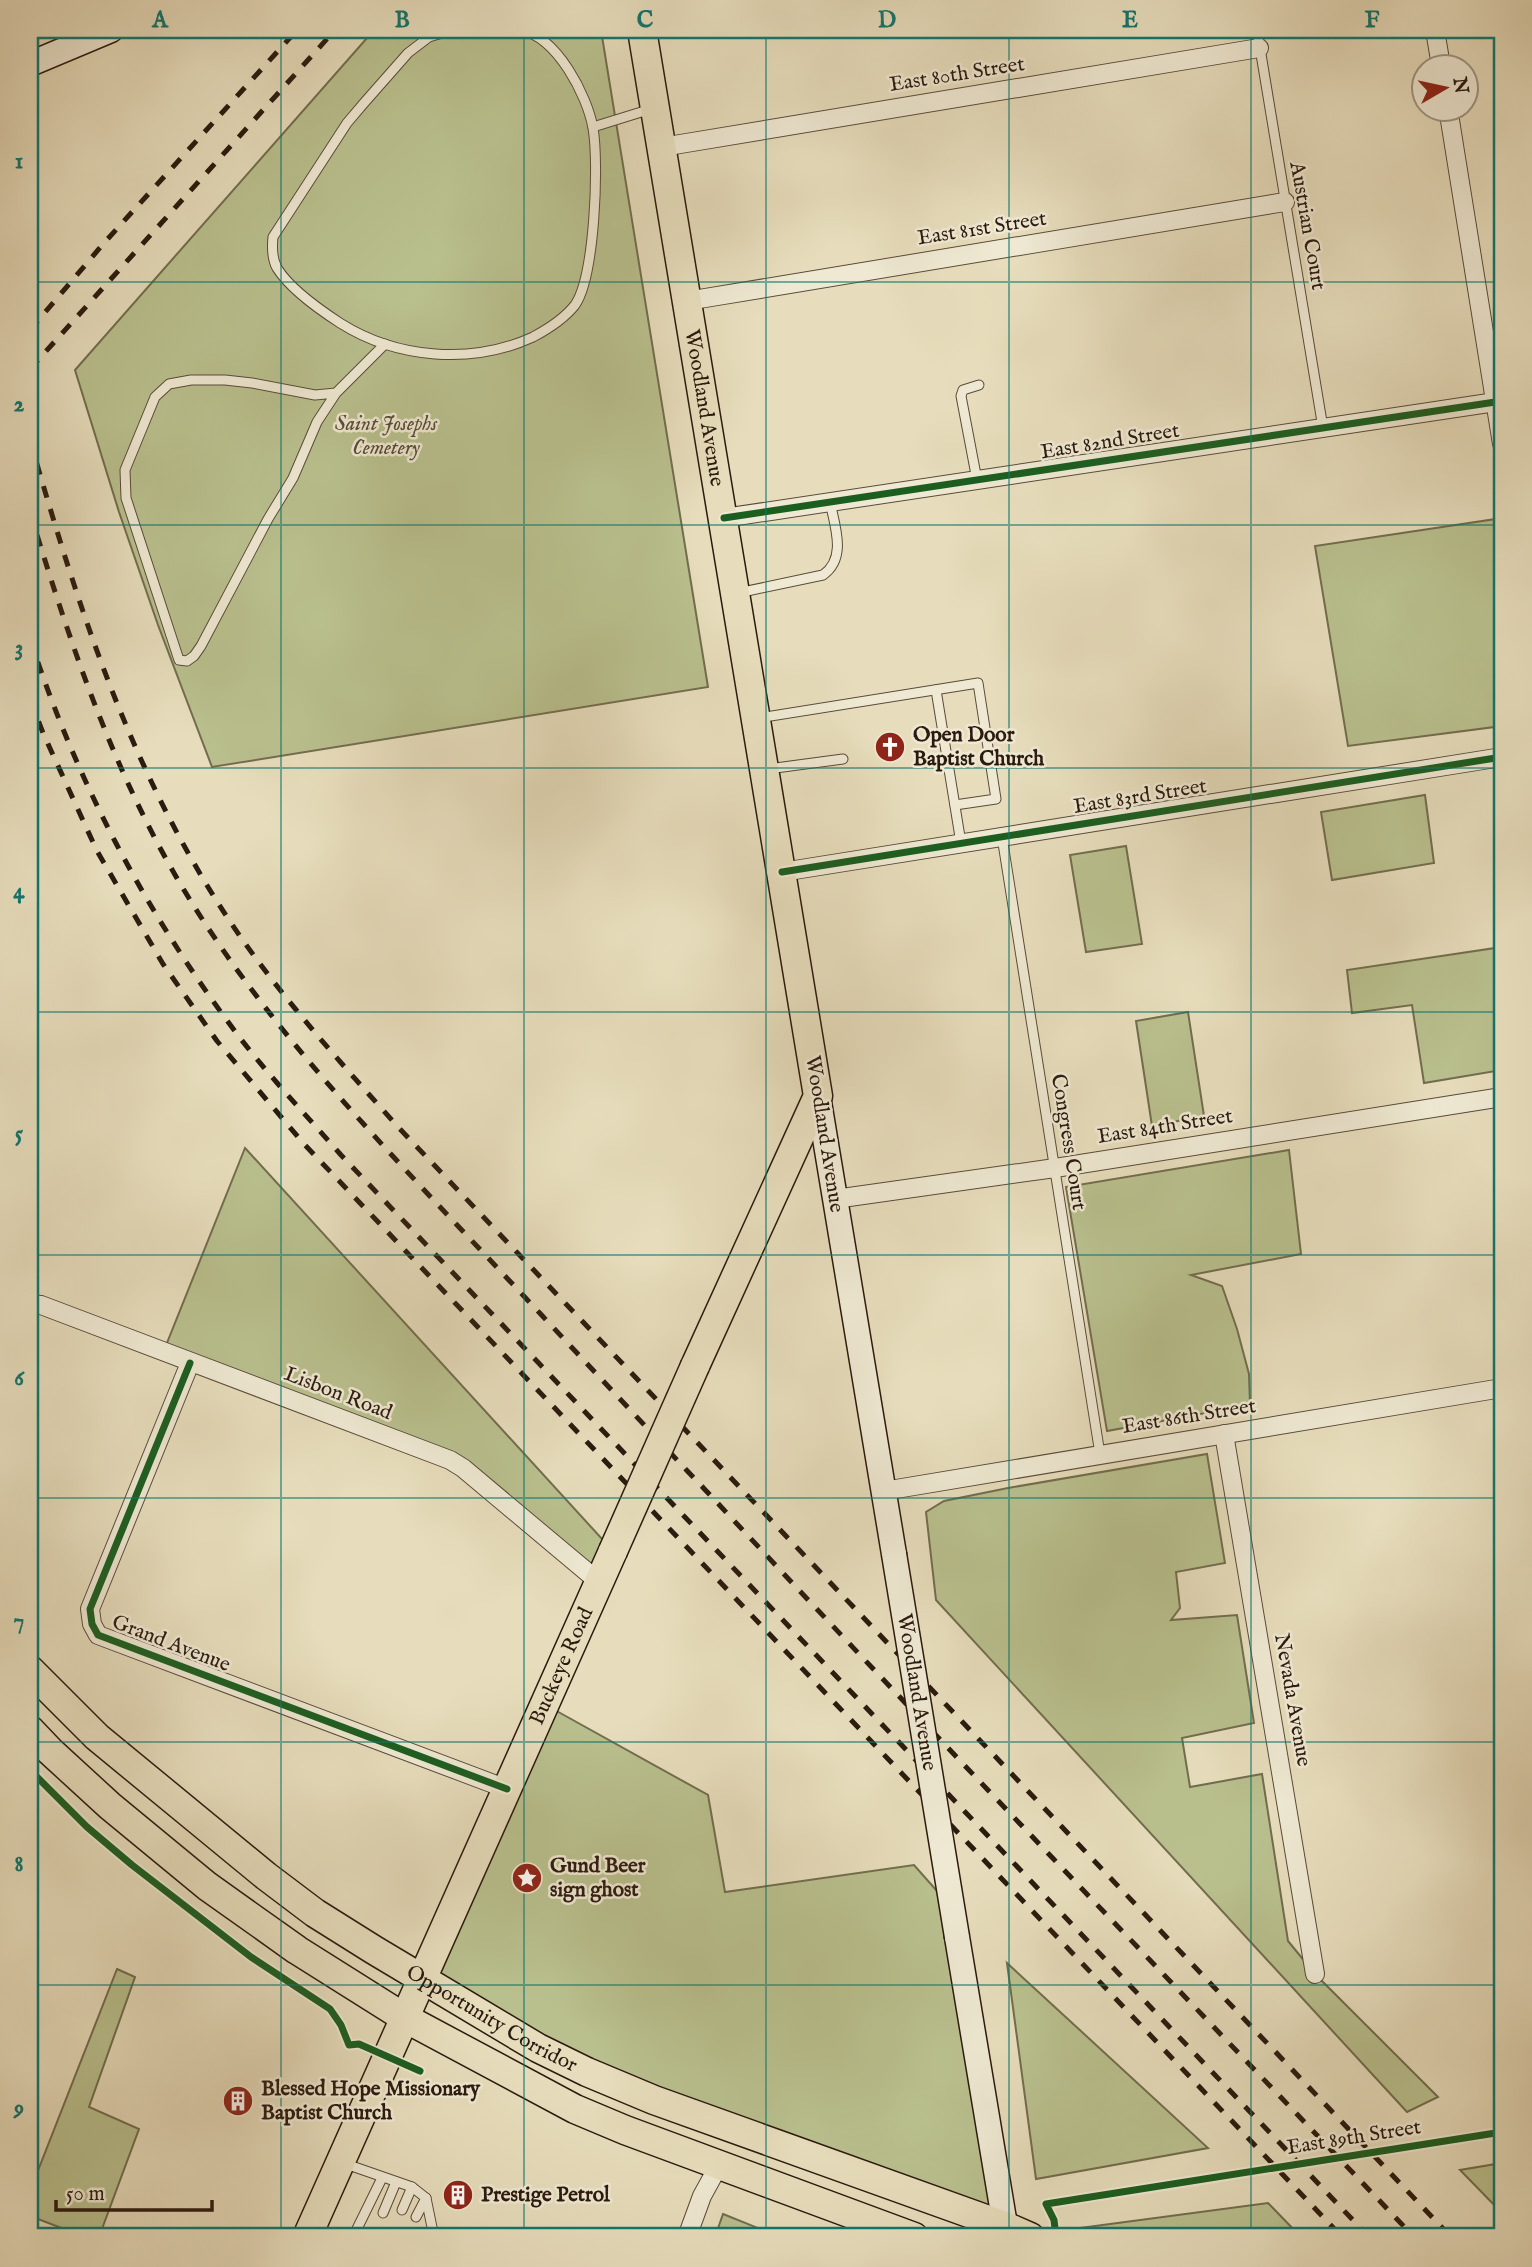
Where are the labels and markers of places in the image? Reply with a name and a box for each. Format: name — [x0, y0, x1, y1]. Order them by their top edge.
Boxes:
place label: Open Door Baptist Church — [913, 722, 1045, 773]
church icon: Open Door Baptist Church — [873, 730, 907, 764]
place label: Gund Beer sign ghost — [550, 1853, 646, 1904]
place icon: Gund Beer sign ghost — [510, 1861, 544, 1895]
place label: Blessed Hope Missionary Baptist Church — [261, 2076, 481, 2127]
building icon: Blessed Hope Missionary Baptist Church — [221, 2084, 255, 2118]
building icon: Prestige Petrol — [441, 2178, 475, 2212]
place label: Prestige Petrol — [481, 2182, 611, 2209]

